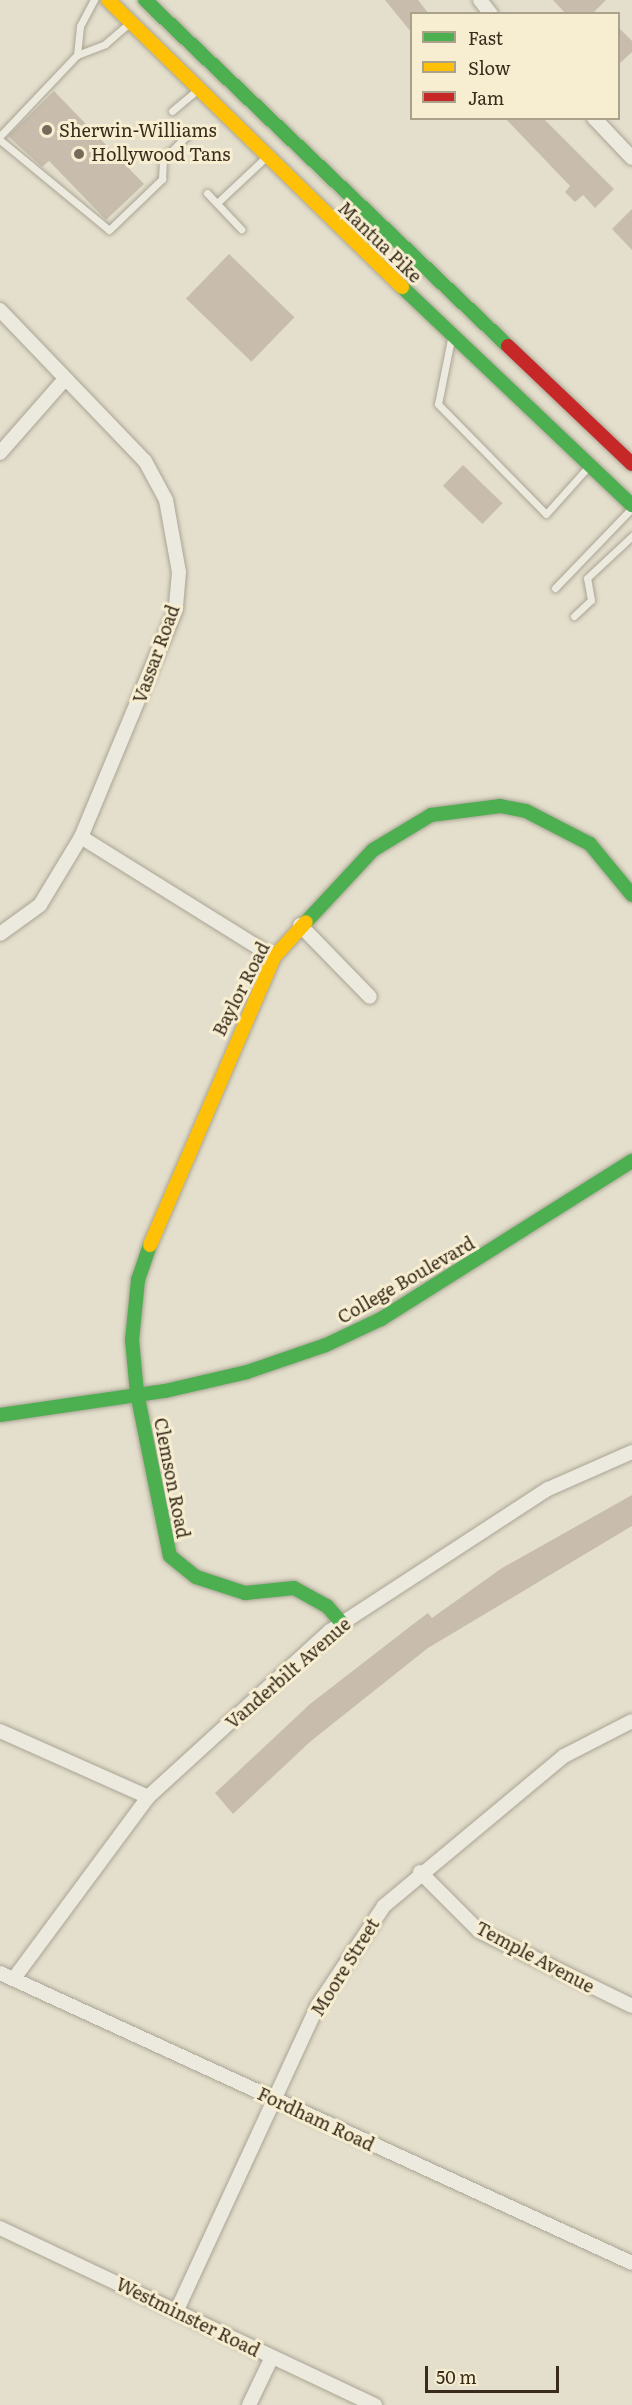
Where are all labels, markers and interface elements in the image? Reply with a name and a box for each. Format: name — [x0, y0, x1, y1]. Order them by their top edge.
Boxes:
legend — [410, 12, 620, 120]
text: Fast — [468, 24, 503, 51]
text: Slow — [468, 54, 510, 81]
text: Jam — [468, 84, 504, 111]
place label: Sherwin-Williams — [59, 119, 217, 141]
marker: Sherwin-Williams — [40, 123, 54, 137]
place label: Hollywood Tans — [91, 143, 230, 165]
marker: Hollywood Tans — [72, 147, 86, 161]
street label: Mantua Pike — [334, 197, 426, 287]
street label: Vassar Road — [128, 602, 184, 706]
street label: Baylor Road — [208, 938, 274, 1040]
street label: College Boulevard — [334, 1232, 478, 1328]
street label: Clemson Road — [150, 1416, 194, 1540]
street label: Vanderbilt Avenue — [221, 1613, 355, 1733]
street label: Moore Street — [306, 1914, 384, 2020]
street label: Temple Avenue — [472, 1917, 598, 1997]
street label: Fordham Road — [254, 2083, 378, 2155]
street label: Westminster Road — [113, 2273, 263, 2361]
scale bar — [428, 2354, 562, 2392]
text: 50 m — [436, 2363, 477, 2390]

